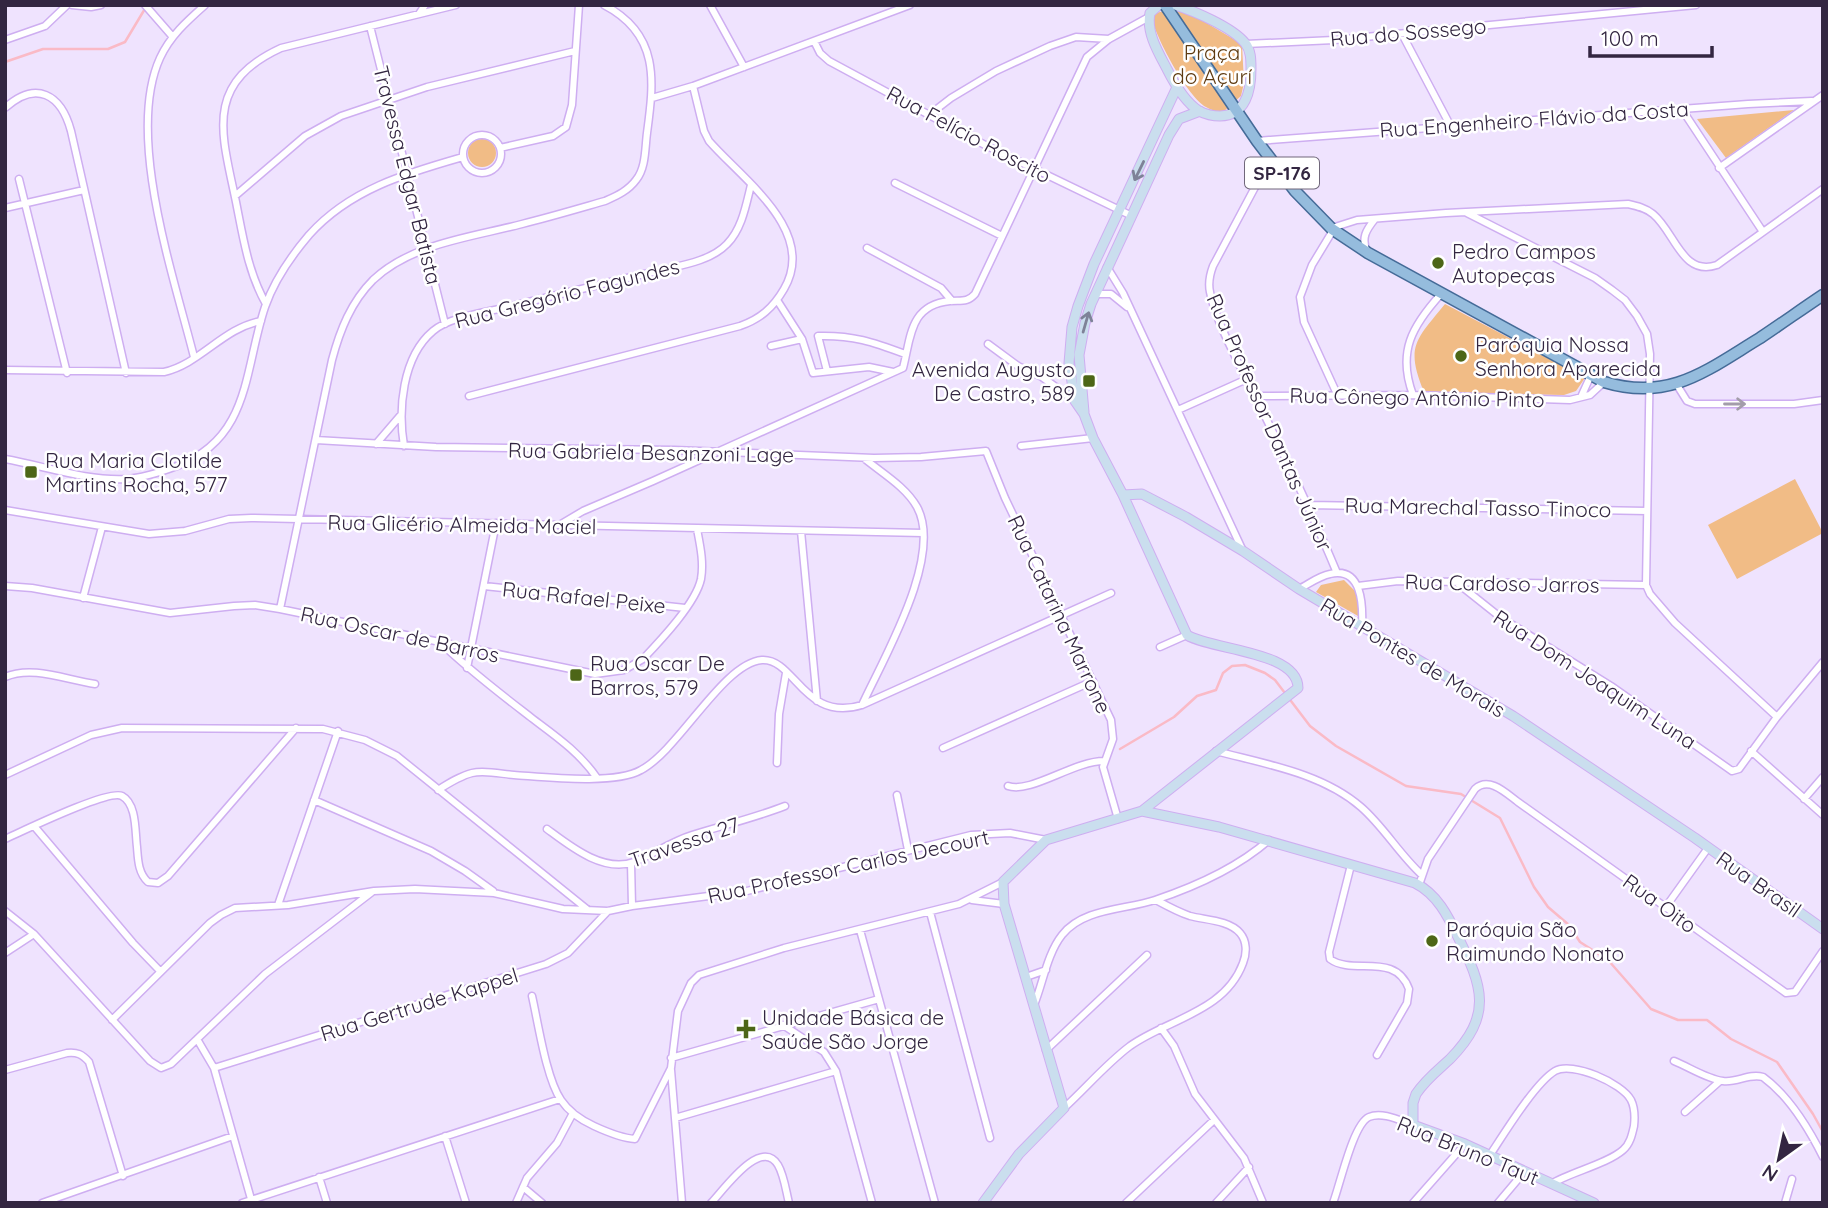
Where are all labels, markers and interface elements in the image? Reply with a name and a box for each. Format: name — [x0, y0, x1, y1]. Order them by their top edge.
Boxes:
street label: Rua do Sossego — [1329, 12, 1487, 52]
scale bar — [1590, 14, 1713, 58]
text: 100 m — [1601, 25, 1659, 51]
park label: Praça do Açurí — [1172, 39, 1253, 89]
street label: Travessa Edgar Batista — [368, 63, 448, 287]
street label: Rua Felício Roscito — [882, 80, 1056, 188]
street label: Rua Engenheiro Flávio da Costa — [1379, 95, 1689, 143]
road number: SP-176 — [1245, 158, 1319, 188]
one-way arrow — [1131, 160, 1145, 181]
place label: Pedro Campos Autopeças — [1452, 238, 1596, 288]
street label: Rua Gregório Fagundes — [452, 252, 682, 334]
marker: Pedro Campos Autopeças — [1430, 255, 1446, 271]
street label: Rua Professor Dantas Júnior — [1201, 289, 1339, 555]
one-way arrow — [1080, 311, 1093, 333]
place label: Paróquia Nossa Senhora Aparecida — [1475, 331, 1661, 381]
marker: Paróquia Nossa Senhora Aparecida — [1453, 348, 1469, 364]
place label: Avenida Augusto De Castro, 589 — [912, 356, 1075, 406]
marker: Avenida Augusto De Castro, 589 — [1081, 373, 1097, 389]
street label: Rua Cônego Antônio Pinto — [1289, 382, 1545, 412]
one-way arrow — [1724, 397, 1747, 411]
street label: Rua Gabriela Besanzoni Lage — [508, 437, 794, 467]
place label: Rua Maria Clotilde Martins Rocha, 577 — [45, 447, 228, 497]
marker: Rua Maria Clotilde Martins Rocha, 577 — [23, 464, 39, 480]
street label: Rua Marechal Tasso Tinoco — [1344, 492, 1612, 522]
street label: Rua Glicério Almeida Maciel — [327, 509, 597, 539]
street label: Rua Catarina Marrone — [1003, 511, 1117, 717]
street label: Rua Cardoso Jarros — [1404, 568, 1600, 598]
street label: Rua Rafael Peixe — [501, 575, 667, 619]
street label: Rua Pontes de Morais — [1316, 591, 1510, 723]
street label: Rua Oscar de Barros — [298, 600, 502, 668]
street label: Rua Dom Joaquim Luna — [1489, 604, 1701, 754]
place label: Rua Oscar De Barros, 579 — [590, 650, 725, 700]
marker: Rua Oscar De Barros, 579 — [568, 667, 584, 683]
street label: Travessa 27 — [625, 811, 743, 873]
street label: Rua Professor Carlos Decourt — [705, 823, 991, 909]
street label: Rua Brasil — [1712, 845, 1806, 923]
street label: Rua Oito — [1618, 868, 1702, 938]
place label: Paróquia São Raimundo Nonato — [1446, 916, 1624, 966]
marker: Paróquia São Raimundo Nonato — [1424, 933, 1440, 949]
street label: Rua Gertrude Kappel — [317, 962, 521, 1046]
place label: Unidade Básica de Saúde São Jorge — [762, 1004, 944, 1054]
marker: Unidade Básica de Saúde São Jorge — [736, 1019, 756, 1039]
street label: Rua Bruno Taut — [1393, 1110, 1543, 1190]
north arrow — [1744, 1124, 1814, 1194]
text: N — [1757, 1159, 1782, 1187]

